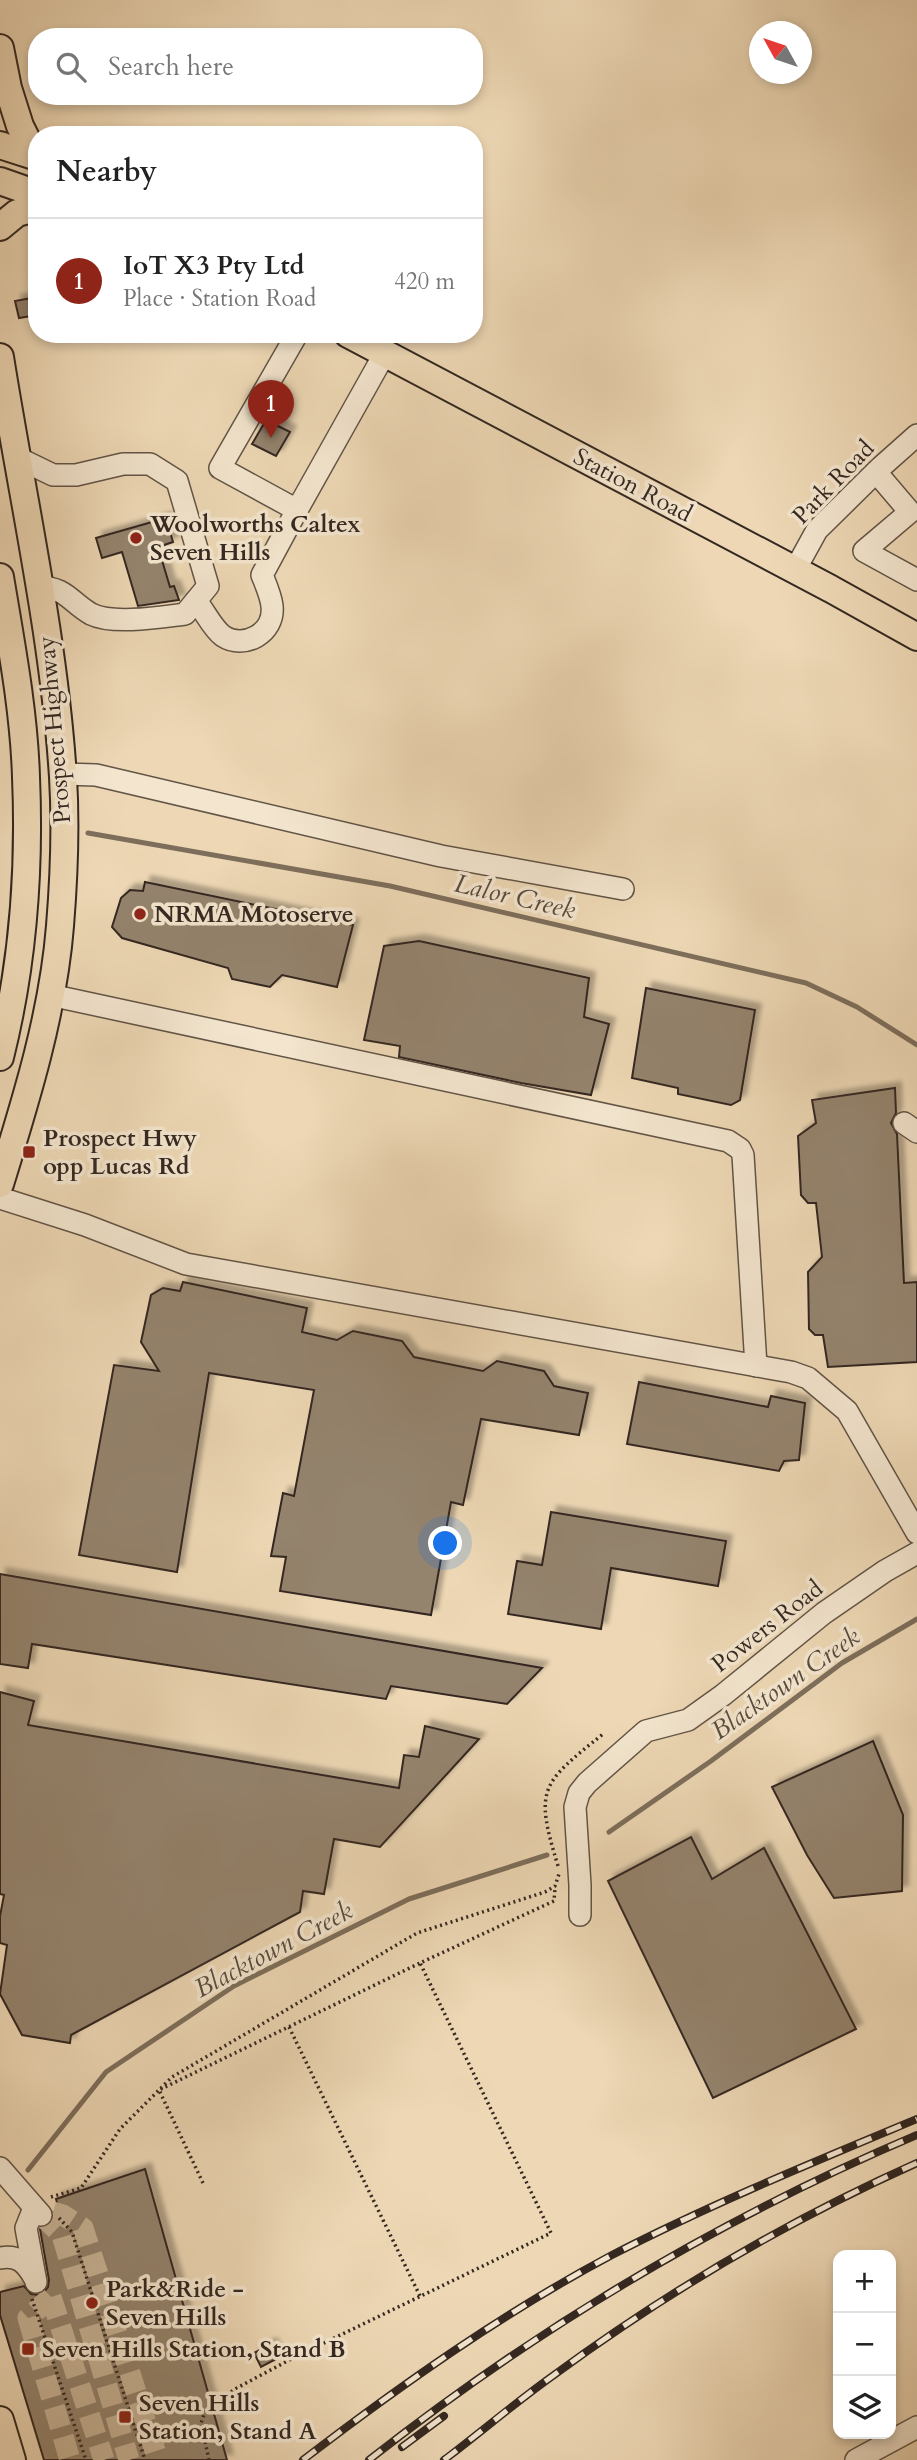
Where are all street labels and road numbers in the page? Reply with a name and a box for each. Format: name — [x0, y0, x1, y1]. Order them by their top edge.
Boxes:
street label: Park Road — [785, 433, 882, 532]
street label: Station Road — [568, 440, 698, 531]
street label: Prospect Highway — [30, 634, 79, 825]
street label: Powers Road — [705, 1572, 830, 1680]

